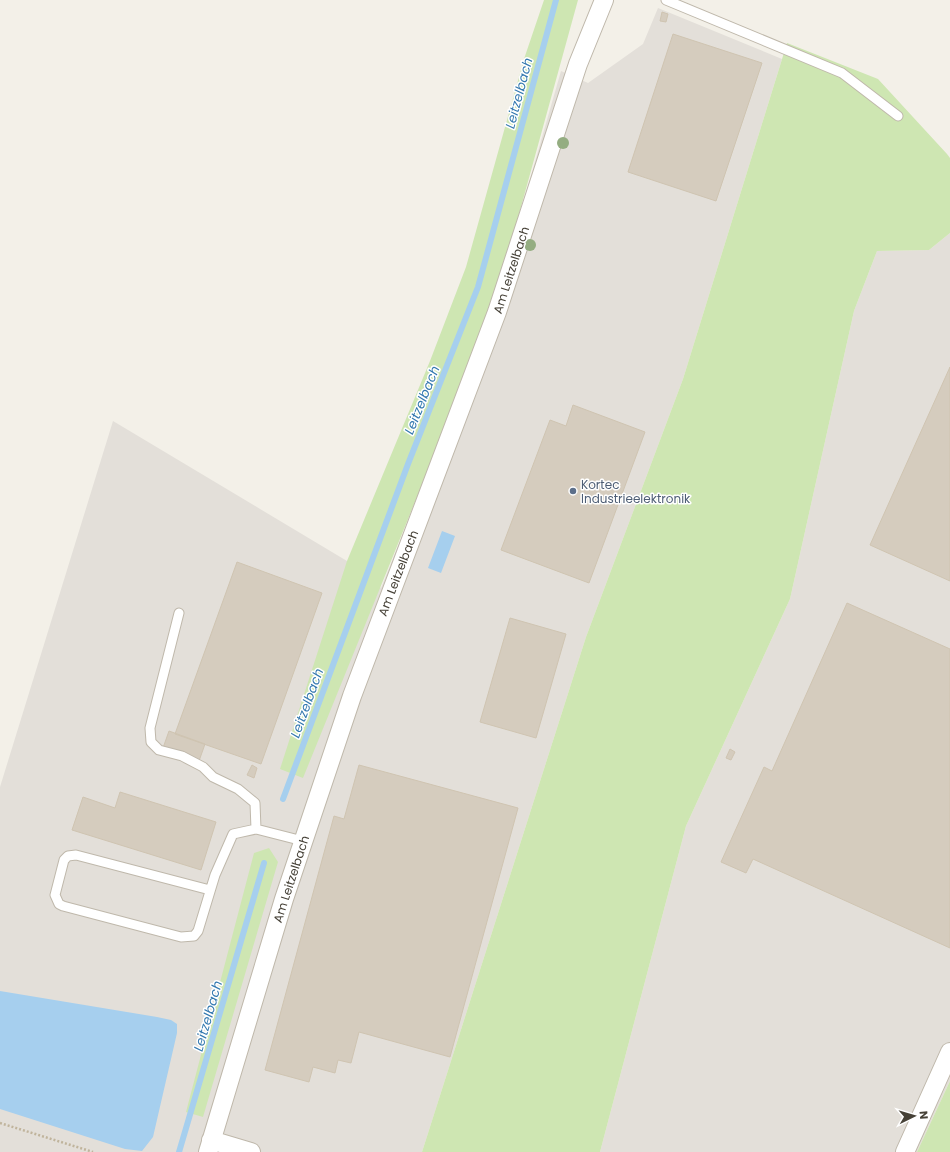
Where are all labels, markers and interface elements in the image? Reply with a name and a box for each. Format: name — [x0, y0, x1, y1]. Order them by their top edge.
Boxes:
water label: Leitzelbach — [500, 55, 538, 131]
street label: Am Leitzelbach — [489, 224, 533, 316]
water label: Leitzelbach — [400, 363, 444, 437]
place label: Kortec Industrieelektronik — [581, 476, 691, 507]
marker: Kortec Industrieelektronik — [568, 486, 578, 496]
street label: Am Leitzelbach — [374, 528, 422, 618]
water label: Leitzelbach — [286, 666, 328, 740]
street label: Am Leitzelbach — [269, 833, 313, 925]
water label: Leitzelbach — [189, 978, 227, 1054]
north arrow — [894, 1096, 934, 1136]
text: N — [916, 1110, 932, 1120]

